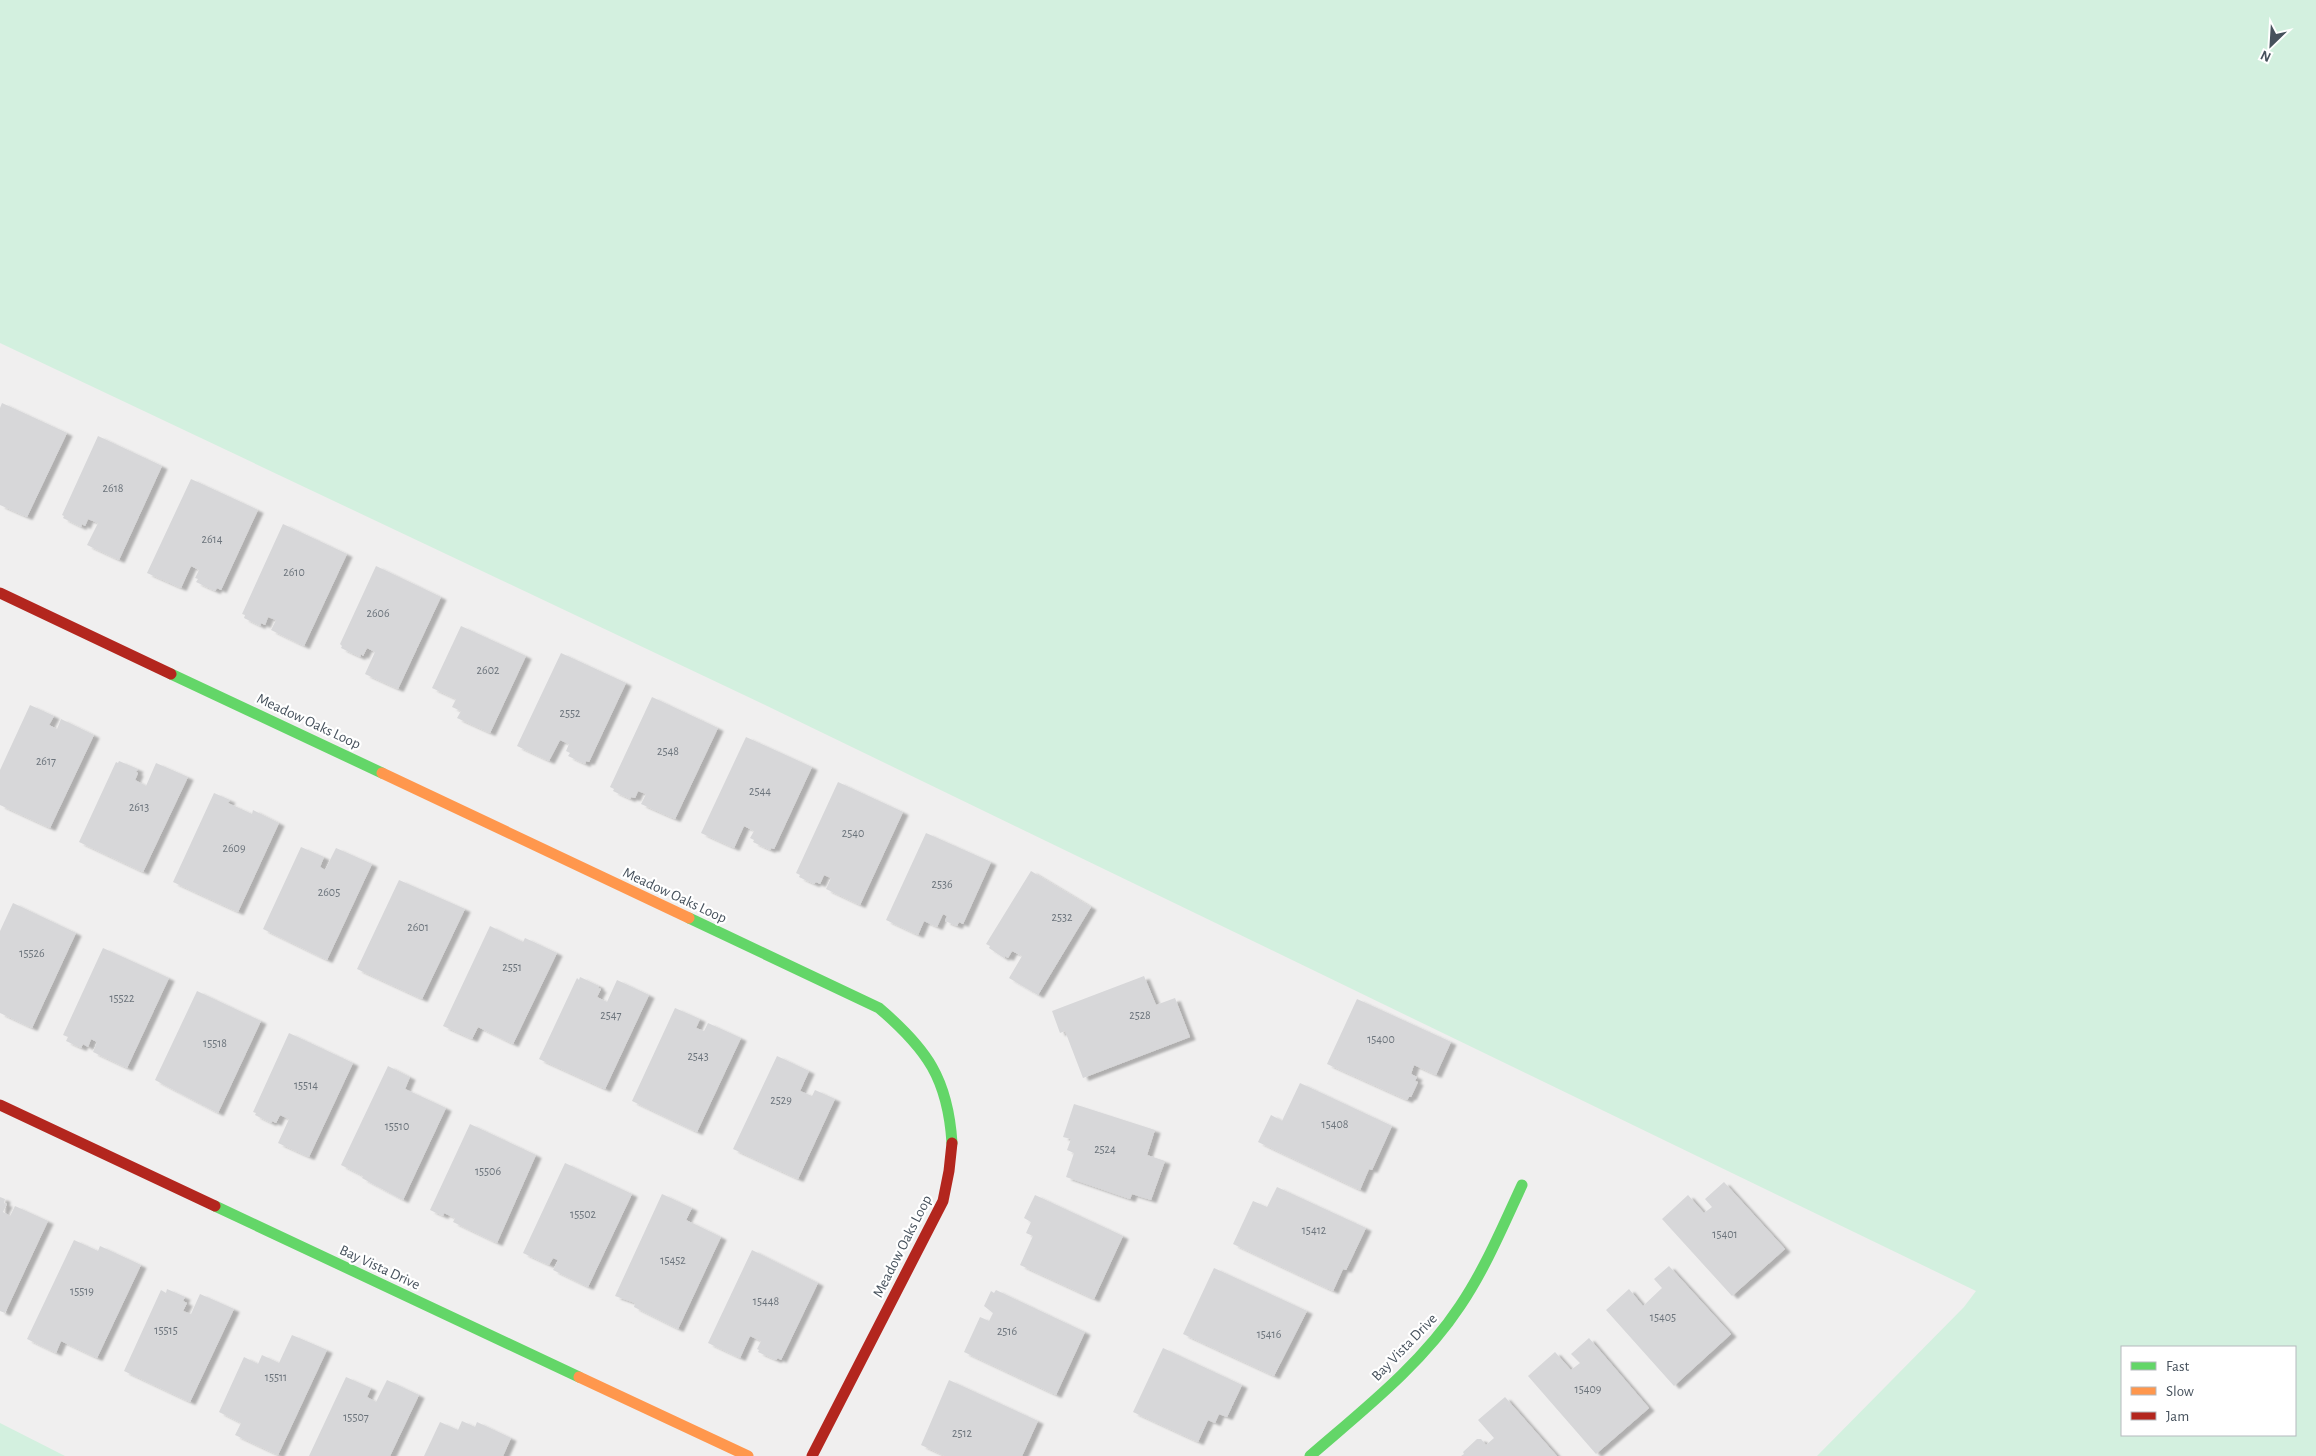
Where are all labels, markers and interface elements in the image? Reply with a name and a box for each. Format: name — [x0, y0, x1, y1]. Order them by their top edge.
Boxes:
north arrow — [2246, 20, 2296, 70]
text: N — [2259, 47, 2273, 64]
house number: 2618 — [103, 482, 124, 494]
house number: 2614 — [201, 533, 223, 545]
house number: 2610 — [283, 566, 305, 578]
house number: 2606 — [366, 607, 390, 619]
house number: 2602 — [477, 664, 500, 676]
street label: Meadow Oaks Loop — [255, 691, 363, 752]
house number: 2552 — [560, 707, 581, 719]
house number: 2548 — [657, 745, 679, 757]
house number: 2617 — [36, 755, 56, 767]
house number: 2544 — [749, 785, 771, 797]
house number: 2613 — [129, 801, 149, 813]
house number: 2540 — [842, 827, 864, 839]
house number: 2609 — [222, 842, 246, 854]
street label: Meadow Oaks Loop — [621, 865, 729, 926]
house number: 2536 — [931, 878, 953, 890]
house number: 2605 — [318, 886, 340, 898]
house number: 2532 — [1052, 911, 1073, 923]
house number: 2601 — [407, 921, 429, 933]
house number: 15526 — [19, 947, 45, 959]
house number: 2551 — [502, 961, 522, 973]
house number: 15522 — [109, 992, 135, 1004]
house number: 2547 — [600, 1009, 622, 1021]
house number: 2528 — [1129, 1009, 1151, 1021]
house number: 15400 — [1367, 1033, 1395, 1045]
house number: 15518 — [203, 1037, 227, 1049]
house number: 2543 — [687, 1050, 709, 1062]
house number: 15514 — [294, 1079, 318, 1091]
house number: 2529 — [770, 1094, 792, 1106]
house number: 15408 — [1322, 1118, 1349, 1130]
house number: 15510 — [385, 1120, 409, 1132]
house number: 2524 — [1094, 1143, 1116, 1155]
house number: 15506 — [475, 1165, 501, 1177]
street label: Meadow Oaks Loop — [870, 1193, 935, 1300]
house number: 15502 — [570, 1208, 597, 1220]
house number: 15412 — [1302, 1224, 1327, 1236]
house number: 15401 — [1712, 1228, 1738, 1240]
street label: Bay Vista Drive — [337, 1242, 422, 1293]
house number: 15452 — [660, 1254, 686, 1266]
house number: 15519 — [70, 1285, 94, 1297]
house number: 15448 — [753, 1295, 779, 1307]
street label: Bay Vista Drive — [1369, 1311, 1440, 1384]
house number: 15405 — [1650, 1311, 1676, 1323]
house number: 15515 — [154, 1324, 178, 1336]
house number: 2516 — [997, 1325, 1017, 1337]
house number: 15416 — [1257, 1328, 1282, 1340]
legend — [2121, 1346, 2296, 1436]
text: Fast — [2166, 1359, 2190, 1374]
house number: 15511 — [265, 1371, 287, 1383]
house number: 15409 — [1575, 1383, 1602, 1395]
text: Slow — [2166, 1384, 2194, 1399]
text: Jam — [2166, 1409, 2189, 1424]
house number: 15507 — [343, 1411, 369, 1423]
house number: 2512 — [952, 1427, 973, 1439]

